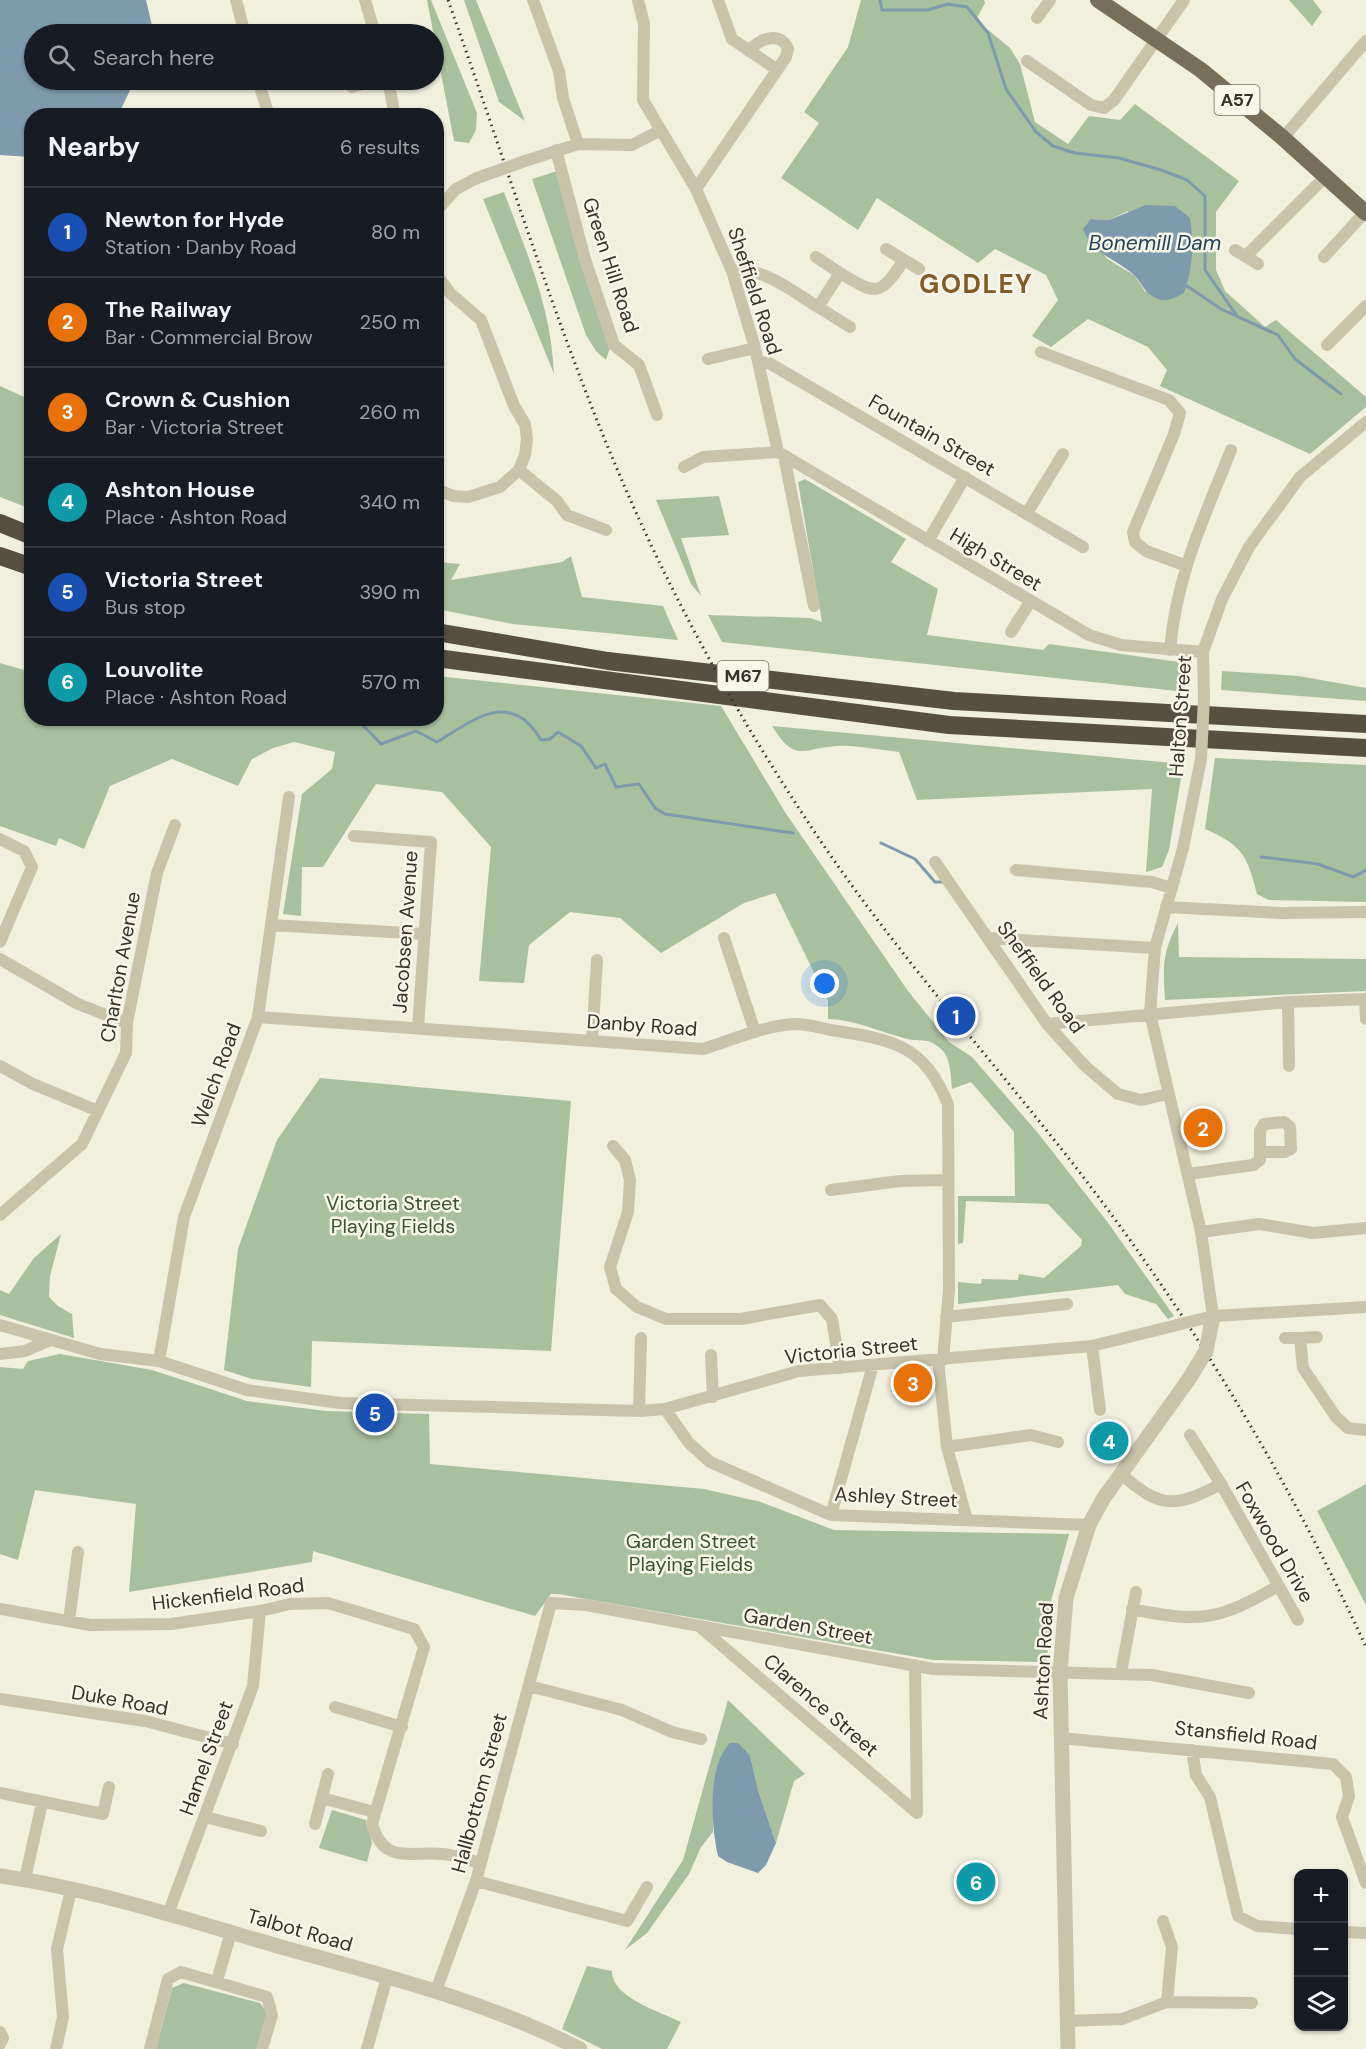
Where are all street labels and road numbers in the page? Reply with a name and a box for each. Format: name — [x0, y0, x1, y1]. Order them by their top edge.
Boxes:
road number: A57 — [1214, 85, 1260, 115]
street label: Green Hill Road — [577, 194, 645, 336]
street label: Sheffield Road — [722, 224, 788, 358]
street label: Fountain Street — [864, 388, 1000, 482]
street label: High Street — [945, 521, 1047, 597]
street label: Halton Street — [1163, 654, 1197, 778]
road number: M67 — [718, 661, 768, 691]
street label: Jacobsen Avenue — [386, 850, 424, 1014]
street label: Charlton Avenue — [94, 890, 146, 1044]
street label: Sheffield Road — [991, 916, 1091, 1038]
street label: Danby Road — [586, 1008, 698, 1042]
street label: Welch Road — [185, 1019, 247, 1131]
street label: Victoria Street — [783, 1330, 919, 1370]
street label: Foxwood Drive — [1230, 1477, 1320, 1607]
street label: Ashley Street — [834, 1481, 958, 1513]
street label: Hickenfield Road — [150, 1572, 306, 1616]
street label: Garden Street — [742, 1602, 875, 1650]
street label: Ashton Road — [1027, 1602, 1059, 1720]
street label: Clarence Street — [758, 1648, 884, 1762]
street label: Duke Road — [70, 1679, 170, 1721]
street label: Hamel Street — [173, 1697, 239, 1819]
street label: Hallbottom Street — [445, 1710, 513, 1876]
street label: Stansfield Road — [1173, 1715, 1319, 1755]
street label: Talbot Road — [244, 1903, 356, 1957]

